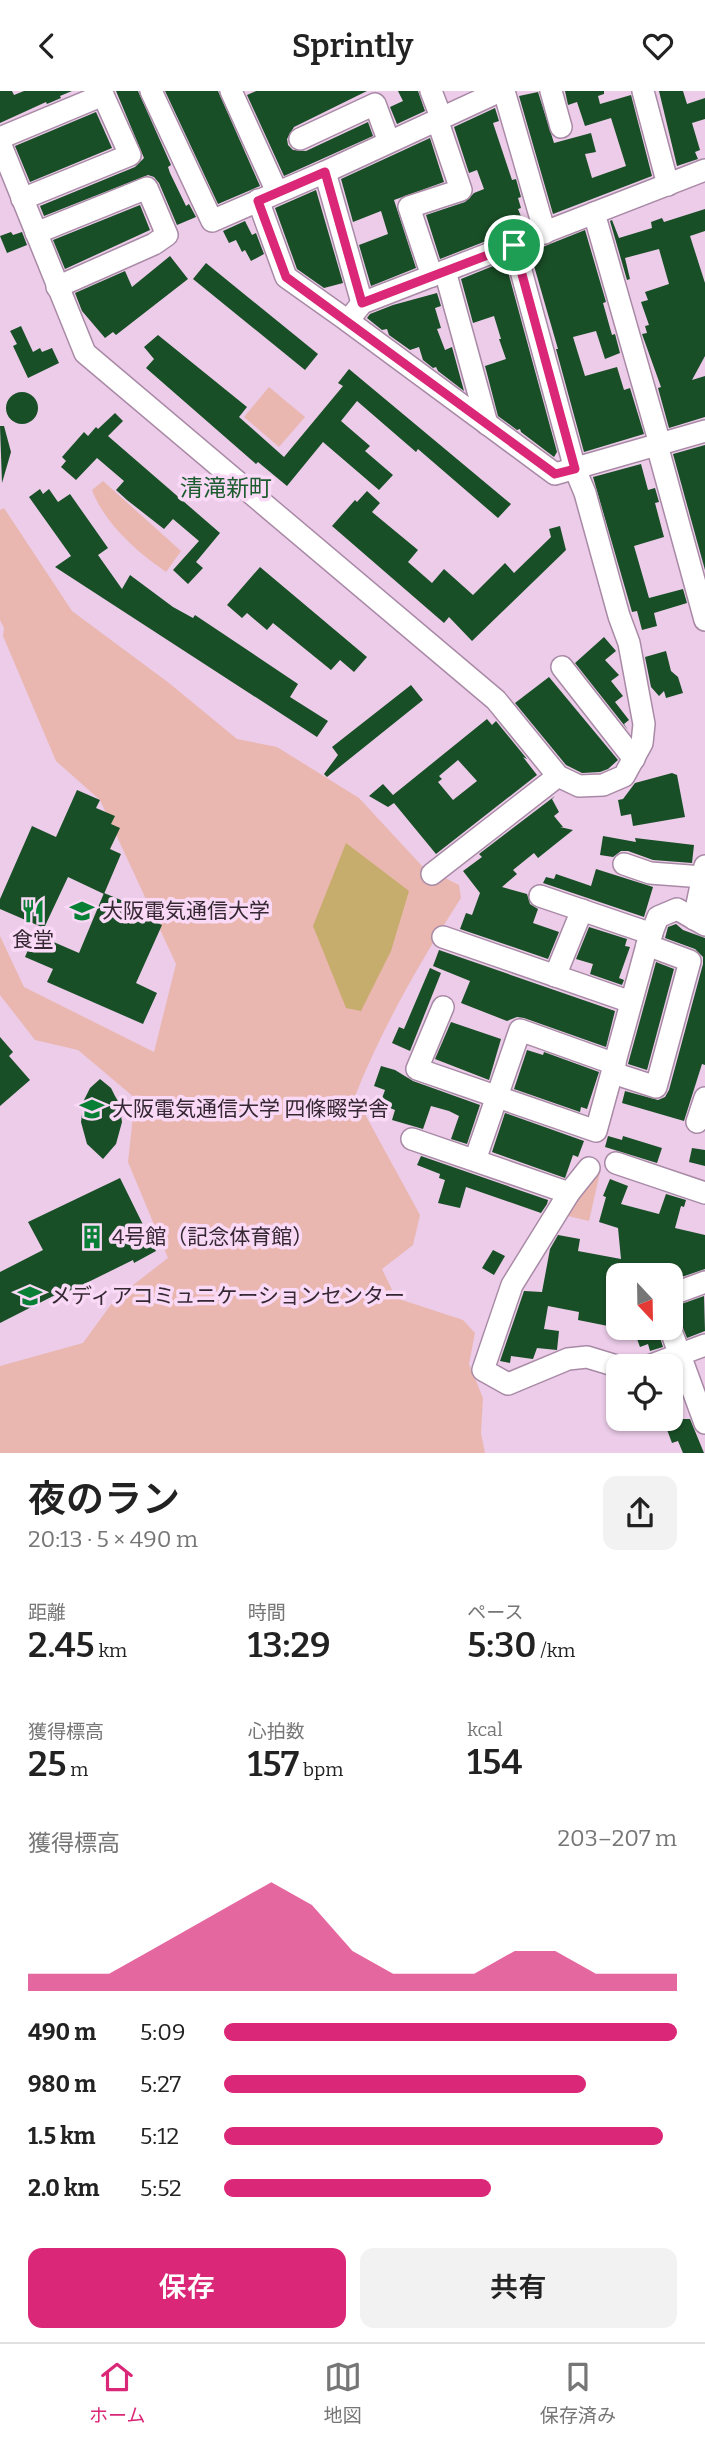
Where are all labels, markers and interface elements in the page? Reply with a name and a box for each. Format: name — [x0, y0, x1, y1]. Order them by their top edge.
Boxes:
icon: back — [28, 27, 66, 65]
text: Sprintly — [292, 27, 413, 65]
icon: heart — [639, 27, 677, 65]
pin — [484, 215, 544, 275]
icon: arrive — [495, 226, 533, 264]
district label: 清滝新町 — [180, 474, 272, 502]
restaurant icon: 食堂 — [19, 897, 47, 925]
school or university icon: 大阪電気通信大学 — [68, 897, 96, 925]
place label: 大阪電気通信大学 — [102, 898, 270, 924]
place label: 食堂 — [12, 927, 54, 953]
school or university icon: 大阪電気通信大学 四條畷学舎 — [78, 1095, 106, 1123]
place label: 大阪電気通信大学 四條畷学舎 — [112, 1096, 389, 1122]
building icon: 4号館（記念体育館） — [78, 1223, 106, 1251]
place label: 4号館（記念体育館） — [112, 1224, 313, 1250]
north arrow — [606, 1263, 682, 1341]
map controls — [606, 1263, 683, 1431]
school or university icon: メディアコミュニケーションセンター — [16, 1282, 44, 1310]
place label: メディアコミュニケーションセンター — [50, 1283, 405, 1309]
button: locate — [606, 1354, 683, 1431]
text: 夜のラン — [28, 1476, 180, 1522]
button: share — [603, 1476, 677, 1550]
text: 20:13 · 5 × 490 m — [28, 1525, 198, 1553]
text: 距離 — [28, 1601, 66, 1624]
text: 時間 — [248, 1601, 286, 1624]
text: ペース — [467, 1601, 523, 1624]
text: 2.45 — [28, 1624, 95, 1666]
text: 13:29 — [248, 1624, 331, 1666]
text: 5:30 — [467, 1624, 537, 1666]
text: km — [95, 1639, 127, 1662]
text: /km — [537, 1639, 575, 1662]
text: kcal — [467, 1718, 503, 1741]
text: 獲得標高 — [28, 1720, 104, 1743]
text: 心拍数 — [248, 1720, 305, 1743]
text: 154 — [467, 1741, 522, 1783]
text: 25 — [28, 1743, 67, 1785]
text: 157 — [248, 1743, 299, 1785]
text: m — [67, 1758, 88, 1781]
text: bpm — [299, 1758, 343, 1781]
text: 203–207 m — [557, 1824, 677, 1852]
text: 獲得標高 — [28, 1829, 120, 1857]
text: 490 m — [28, 2018, 96, 2046]
text: 5:09 — [140, 2018, 185, 2046]
text: 980 m — [28, 2070, 96, 2098]
text: 5:27 — [140, 2070, 181, 2098]
text: 1.5 km — [28, 2122, 95, 2150]
text: 5:12 — [140, 2122, 179, 2150]
text: 2.0 km — [28, 2174, 99, 2202]
text: 5:52 — [140, 2174, 182, 2202]
button: 保存 — [28, 2248, 346, 2328]
button: 共有 — [360, 2248, 677, 2328]
tab: ホーム — [89, 2358, 146, 2427]
tab: 地図 — [324, 2358, 362, 2427]
tab: 保存済み — [540, 2358, 616, 2427]

